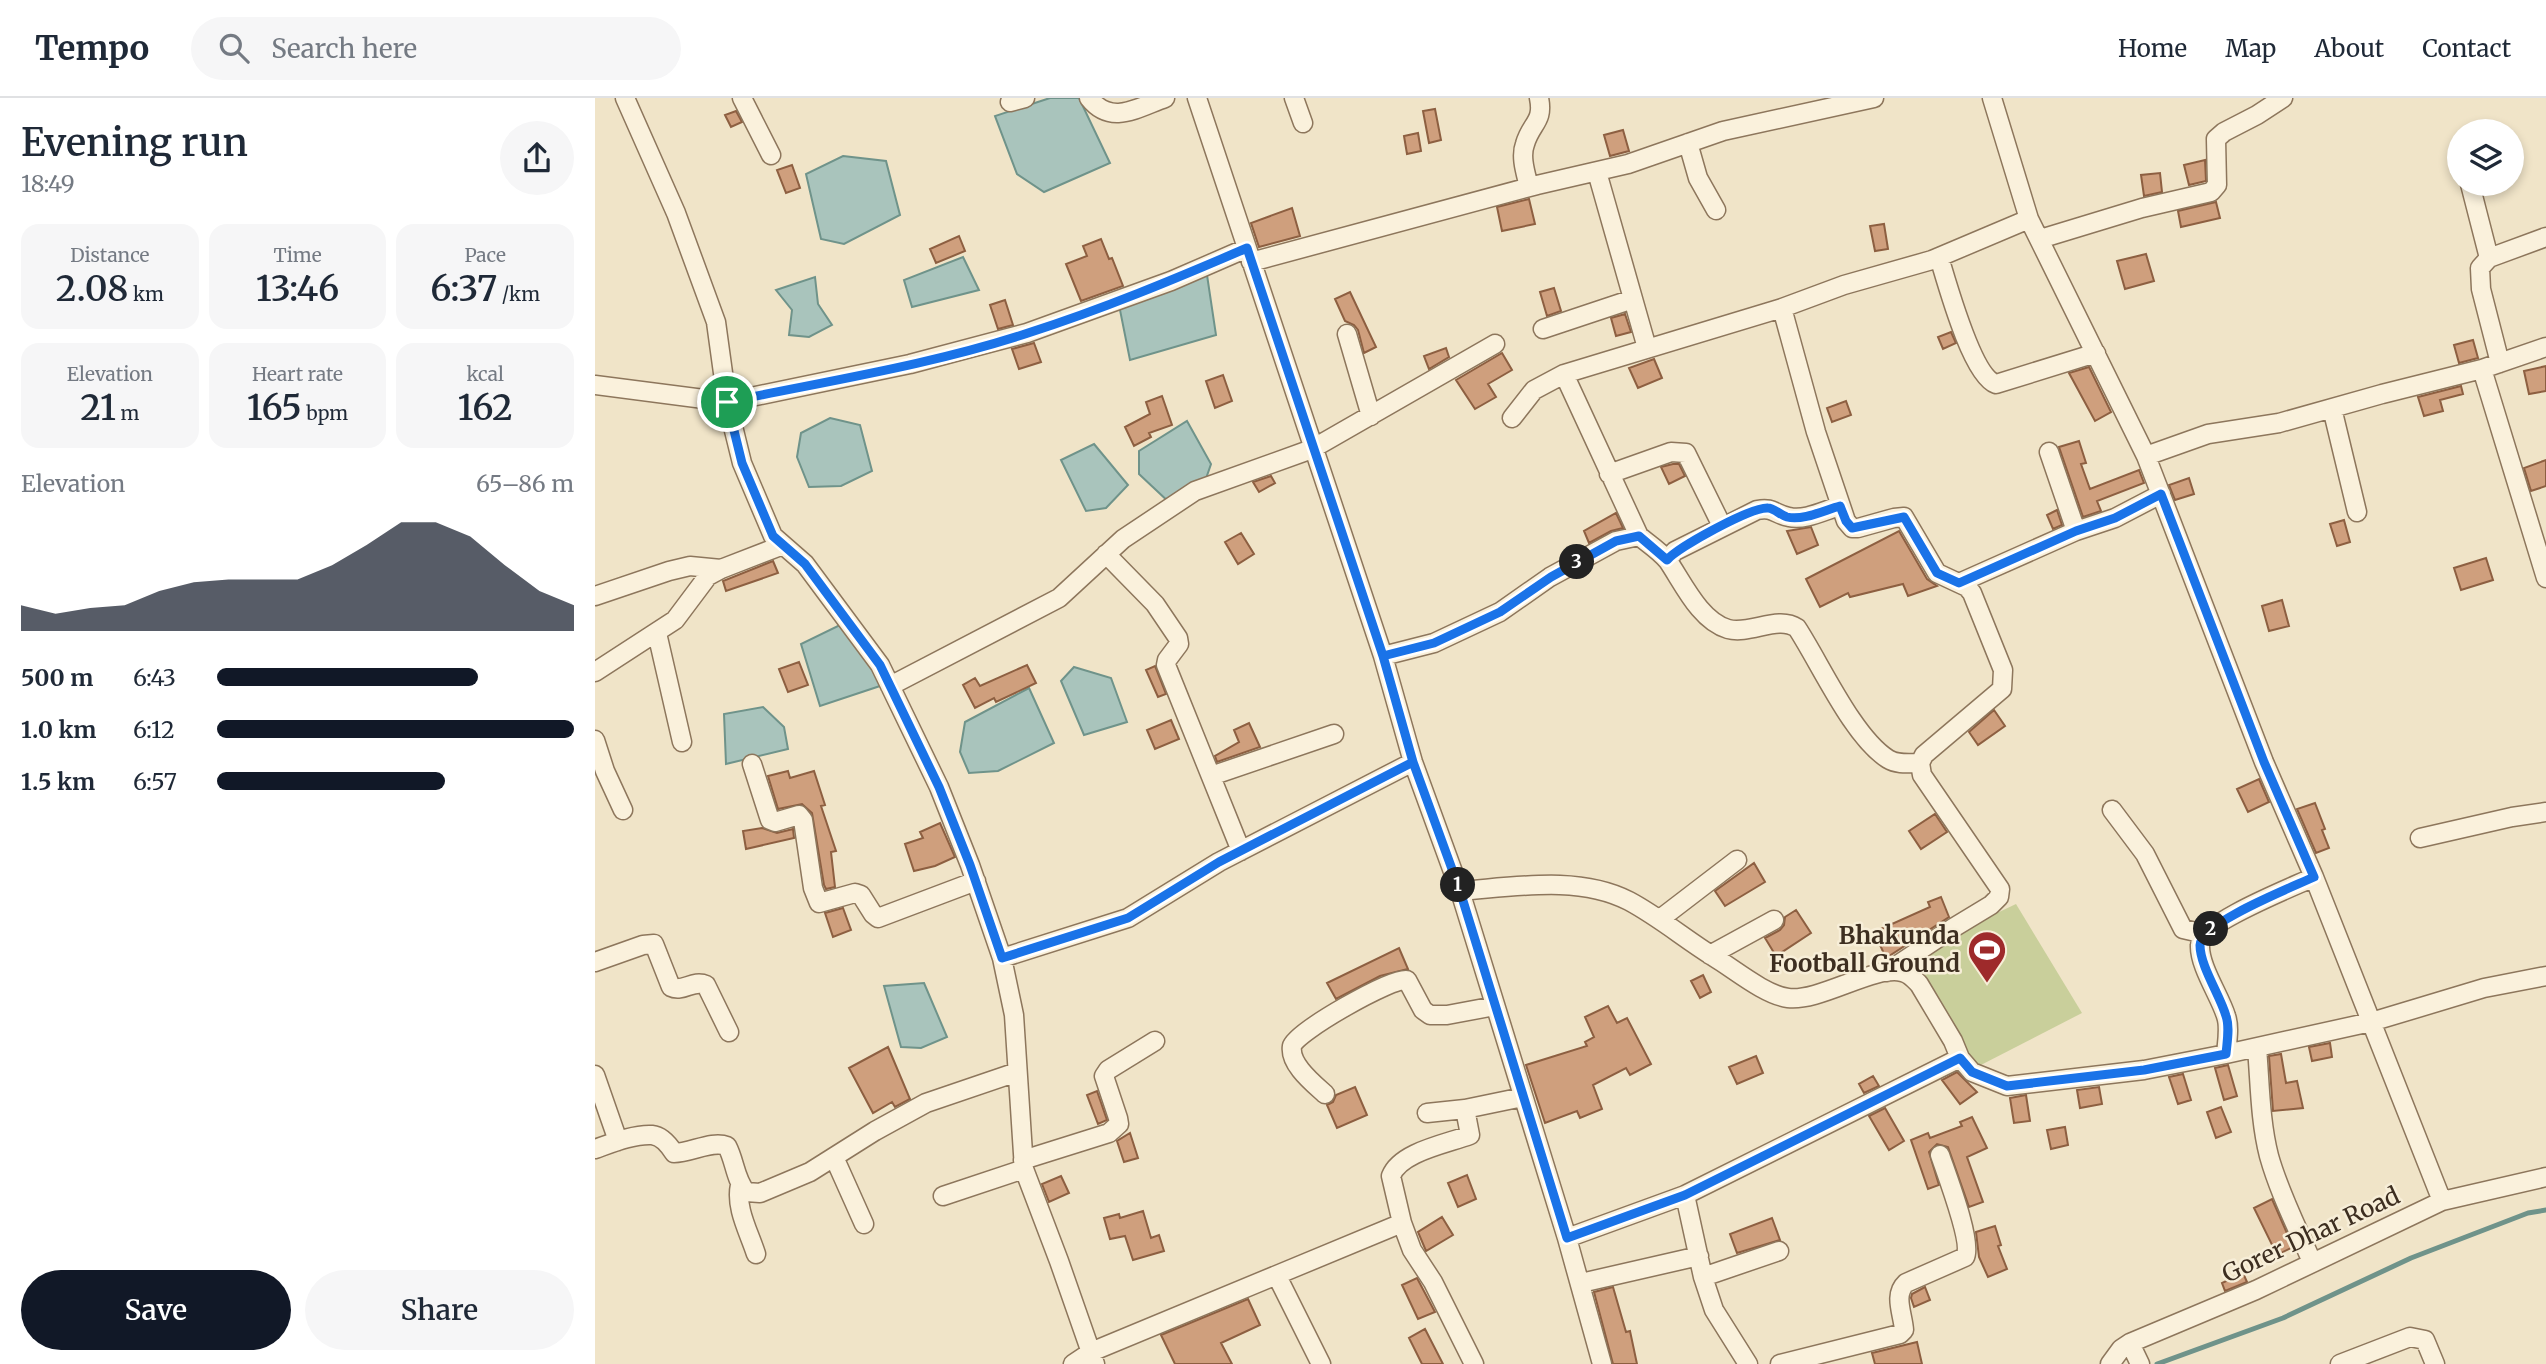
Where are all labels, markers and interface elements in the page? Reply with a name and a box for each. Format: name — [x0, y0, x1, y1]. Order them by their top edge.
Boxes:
search box — [191, 17, 681, 80]
text: Tempo — [35, 28, 149, 69]
icon: search — [215, 29, 253, 67]
text: Search here — [271, 32, 417, 65]
text: Home — [2118, 33, 2187, 64]
text: Map — [2225, 33, 2276, 64]
text: About — [2314, 33, 2384, 64]
text: Contact — [2422, 33, 2511, 64]
text: Evening run — [21, 119, 248, 166]
map controls — [2447, 119, 2524, 196]
button: layers — [2447, 119, 2524, 196]
button: share — [500, 121, 574, 195]
text: 18:49 — [21, 169, 75, 198]
text: Distance — [70, 243, 150, 267]
text: Time — [273, 243, 322, 267]
text: Pace — [464, 243, 506, 267]
text: 2.08 — [56, 267, 128, 311]
text: 13:46 — [256, 267, 339, 311]
text: 6:37 — [430, 267, 497, 311]
text: km — [128, 282, 164, 306]
text: /km — [497, 282, 540, 306]
text: Elevation — [67, 362, 153, 386]
text: Heart rate — [252, 362, 343, 386]
text: kcal — [466, 362, 504, 386]
pin — [697, 372, 757, 432]
icon: arrive — [708, 383, 746, 421]
text: 21 — [80, 386, 116, 430]
text: 165 — [247, 386, 302, 430]
text: 162 — [458, 386, 513, 430]
text: m — [116, 401, 139, 425]
text: bpm — [302, 401, 348, 425]
text: Elevation — [21, 469, 125, 498]
text: 65–86 m — [476, 469, 574, 498]
pin: 3 — [1559, 545, 1595, 580]
text: 3 — [1571, 549, 1582, 573]
text: 500 m — [21, 663, 93, 692]
text: 6:43 — [133, 663, 176, 692]
text: 1.0 km — [21, 715, 96, 744]
text: 6:12 — [133, 715, 175, 744]
text: 1.5 km — [21, 767, 95, 796]
text: 6:57 — [133, 767, 177, 796]
pin: 1 — [1441, 868, 1475, 902]
text: 1 — [1453, 872, 1462, 896]
pin: 2 — [2193, 912, 2229, 946]
text: 2 — [2205, 916, 2216, 940]
place label: Bhakunda Football Ground — [1769, 920, 1960, 979]
sports icon: Bhakunda Football Ground — [1966, 929, 2008, 984]
street label: Gorer Dhar Road — [2217, 1180, 2404, 1289]
button: Save — [21, 1270, 291, 1350]
button: Share — [305, 1270, 574, 1350]

